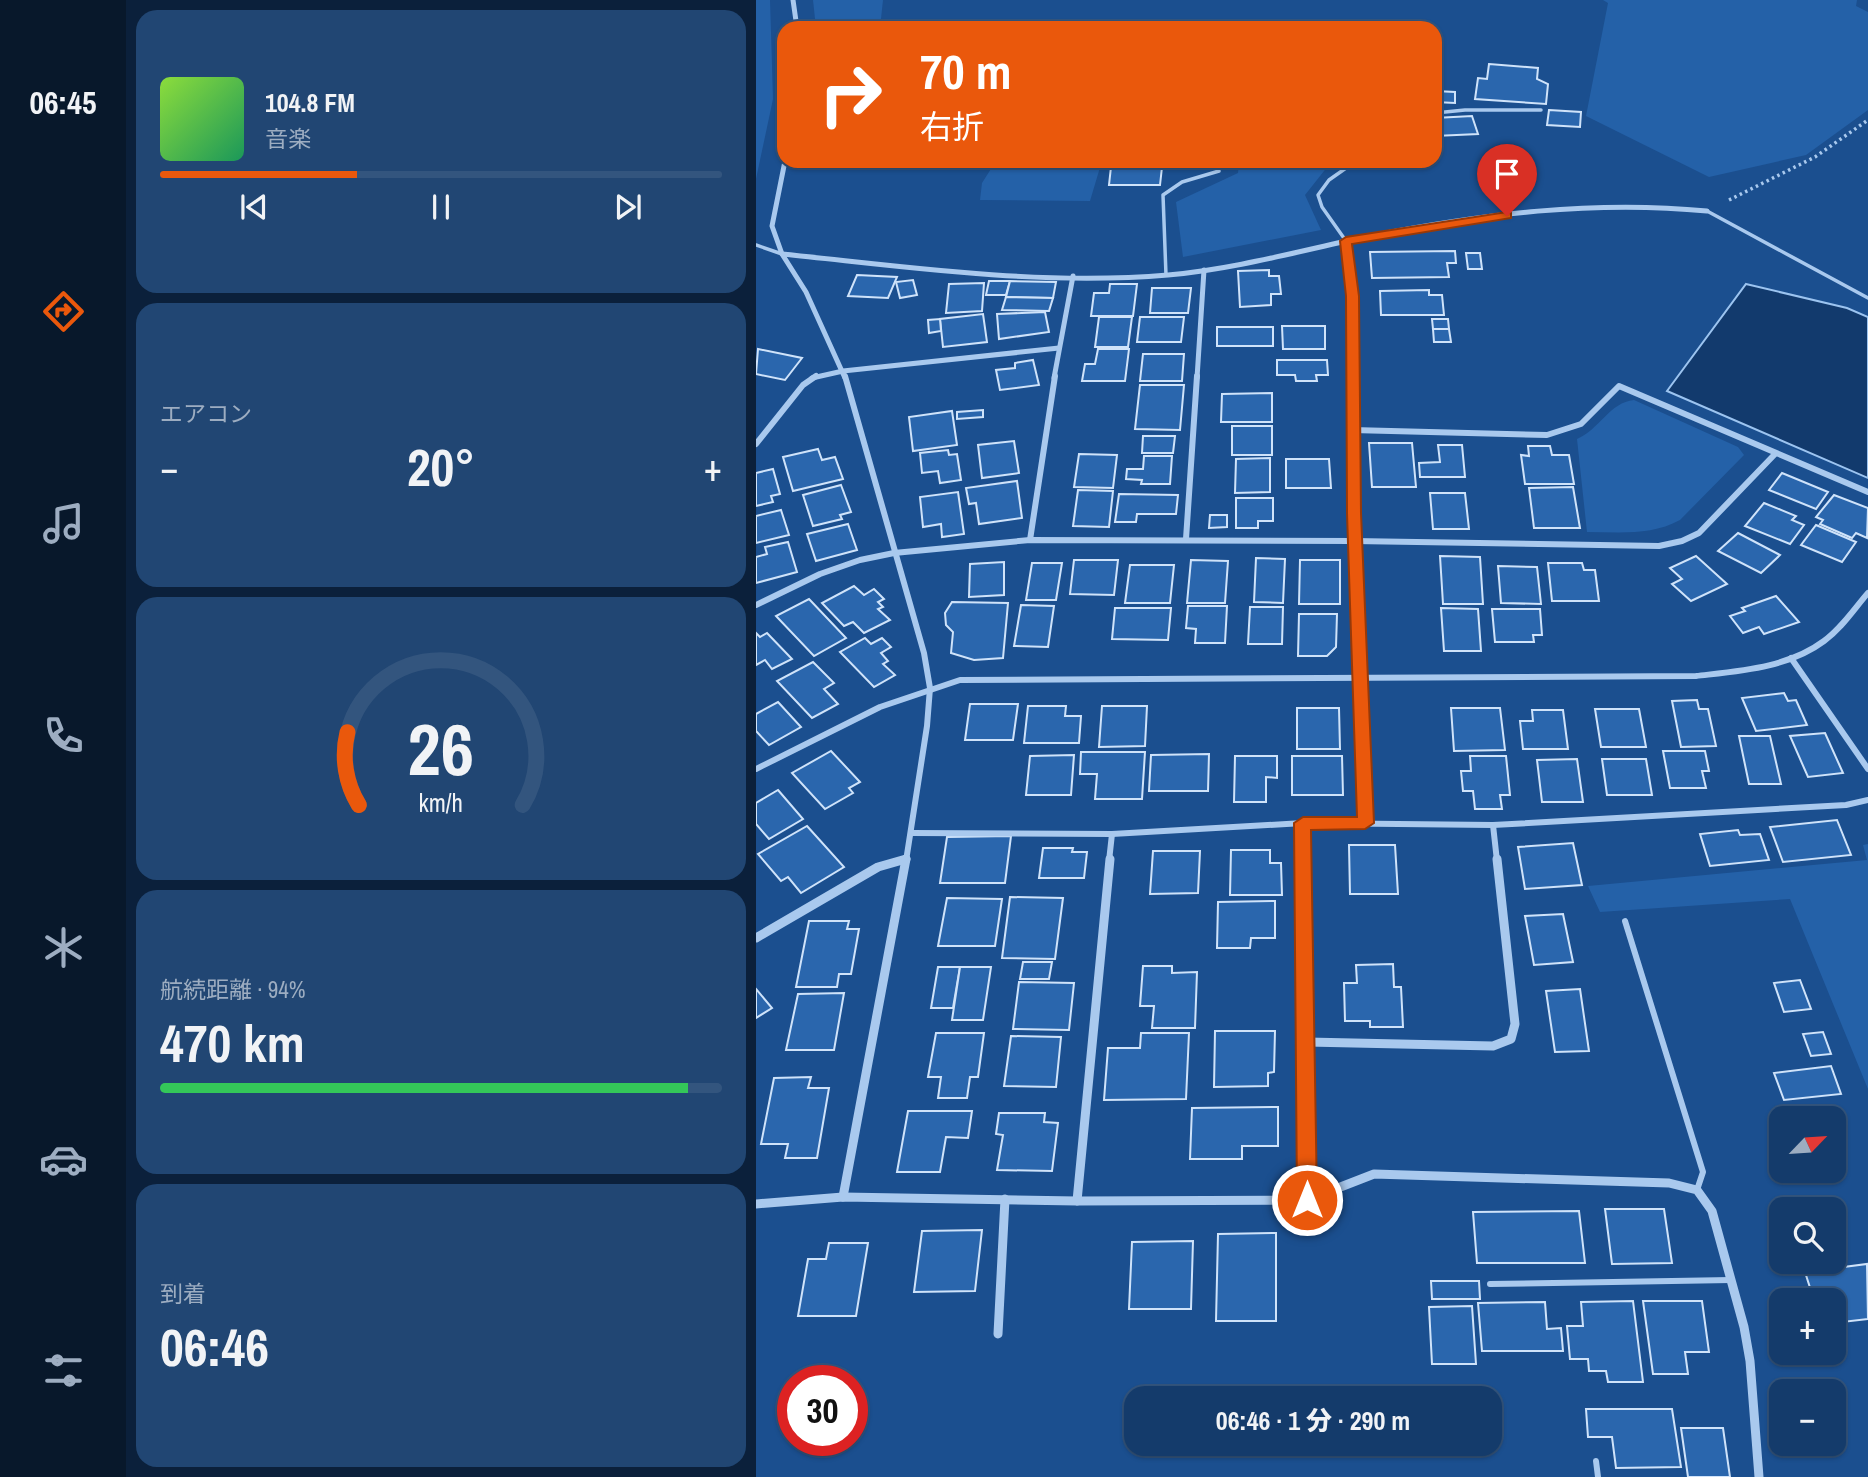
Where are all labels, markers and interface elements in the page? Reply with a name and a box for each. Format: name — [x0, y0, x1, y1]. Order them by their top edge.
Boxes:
text: 70 m — [920, 38, 1012, 104]
icon: right — [805, 49, 896, 140]
text: 06:45 — [29, 81, 97, 124]
text: 104.8 FM — [265, 85, 355, 120]
text: 右折 — [920, 105, 984, 148]
text: 音楽 — [265, 123, 311, 154]
pin — [1477, 144, 1537, 216]
icon: arrive — [1488, 155, 1526, 193]
icon: previous — [235, 188, 273, 226]
icon: pause — [422, 188, 460, 226]
icon: next — [609, 188, 647, 226]
icon: directions — [39, 287, 88, 336]
text: エアコン — [160, 398, 252, 429]
text: 20° — [407, 432, 475, 502]
text: − — [160, 442, 178, 493]
text: + — [704, 442, 722, 493]
icon: music — [39, 499, 88, 548]
text: 26 — [408, 700, 474, 798]
icon: phone — [39, 711, 88, 760]
text: km/h — [419, 785, 463, 819]
icon: climate — [39, 923, 88, 972]
text: 航続距離 · 94% — [160, 974, 305, 1005]
text: 470 km — [160, 1008, 305, 1078]
north arrow — [1769, 1106, 1846, 1183]
map controls — [1769, 1106, 1846, 1456]
icon: car — [39, 1135, 88, 1184]
position arrow — [1270, 1163, 1344, 1237]
button: search — [1769, 1197, 1846, 1274]
text: 到着 — [160, 1278, 206, 1309]
button: + — [1769, 1288, 1846, 1365]
text: 06:46 — [160, 1312, 269, 1382]
icon: filters — [39, 1346, 88, 1395]
speed limit sign: 30 — [777, 1365, 868, 1456]
button: − — [1769, 1379, 1846, 1456]
text: 06:46 · 1 分 · 290 m — [1216, 1403, 1410, 1438]

